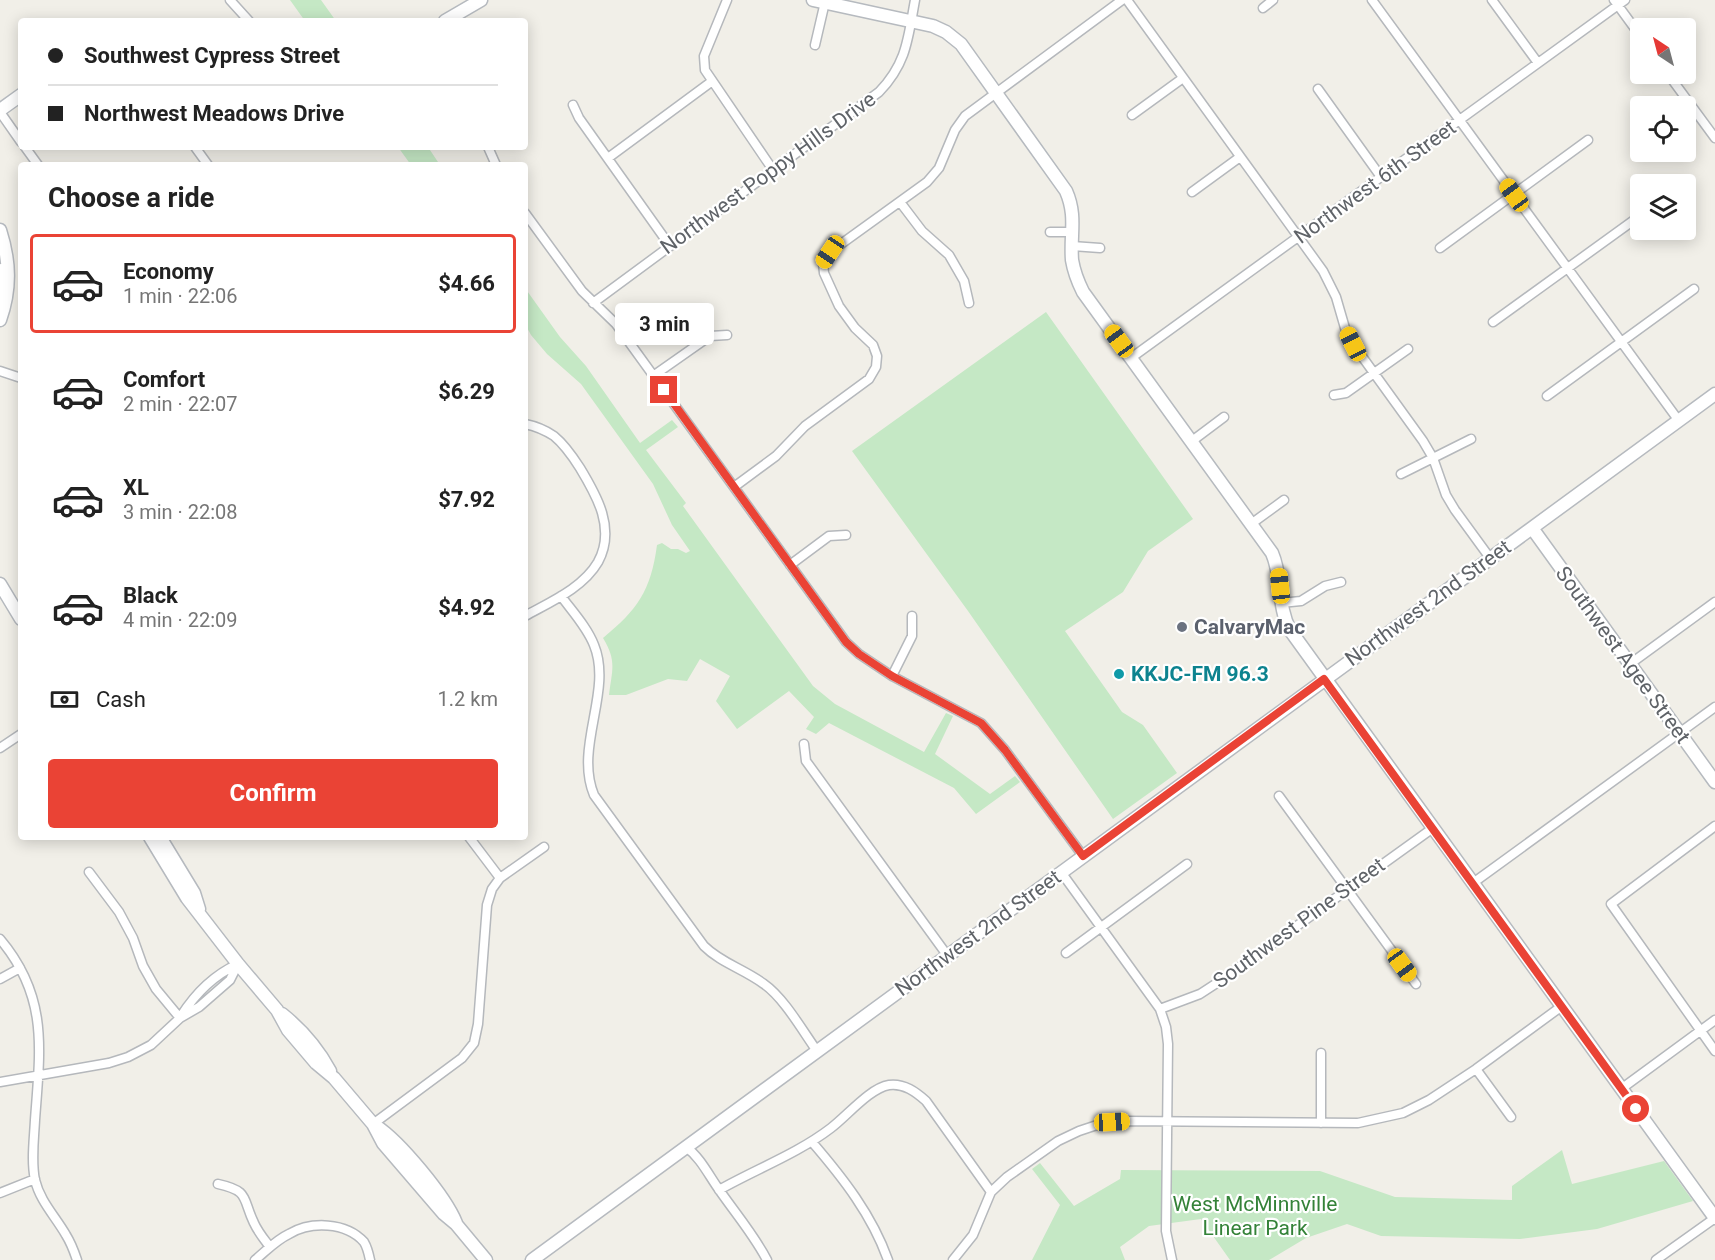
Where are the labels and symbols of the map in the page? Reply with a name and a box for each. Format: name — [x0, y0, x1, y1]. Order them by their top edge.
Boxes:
north arrow — [1630, 18, 1696, 84]
street label: Northwest Poppy Hills Drive — [656, 87, 880, 259]
street label: Northwest 6th Street — [1290, 115, 1461, 249]
car — [1496, 175, 1532, 215]
car — [812, 232, 848, 272]
callout: 3 min — [614, 303, 714, 345]
car — [1101, 321, 1137, 361]
car — [1337, 324, 1369, 364]
route end — [650, 376, 677, 403]
street label: Northwest 2nd Street — [1341, 535, 1516, 671]
street label: Southwest Agee Street — [1551, 562, 1695, 748]
car — [1269, 567, 1291, 605]
place label: CalvaryMac — [1194, 615, 1305, 639]
marker: CalvaryMac — [1175, 620, 1189, 634]
place label: KKJC-FM 96.3 — [1131, 662, 1269, 686]
marker: KKJC-FM 96.3 — [1112, 667, 1126, 681]
street label: Southwest Pine Street — [1209, 853, 1389, 993]
street label: Northwest 2nd Street — [891, 865, 1066, 1001]
car — [1384, 945, 1420, 985]
route start — [1622, 1095, 1649, 1122]
car — [1094, 1112, 1130, 1132]
park label: West McMinnville Linear Park — [1173, 1192, 1337, 1240]

